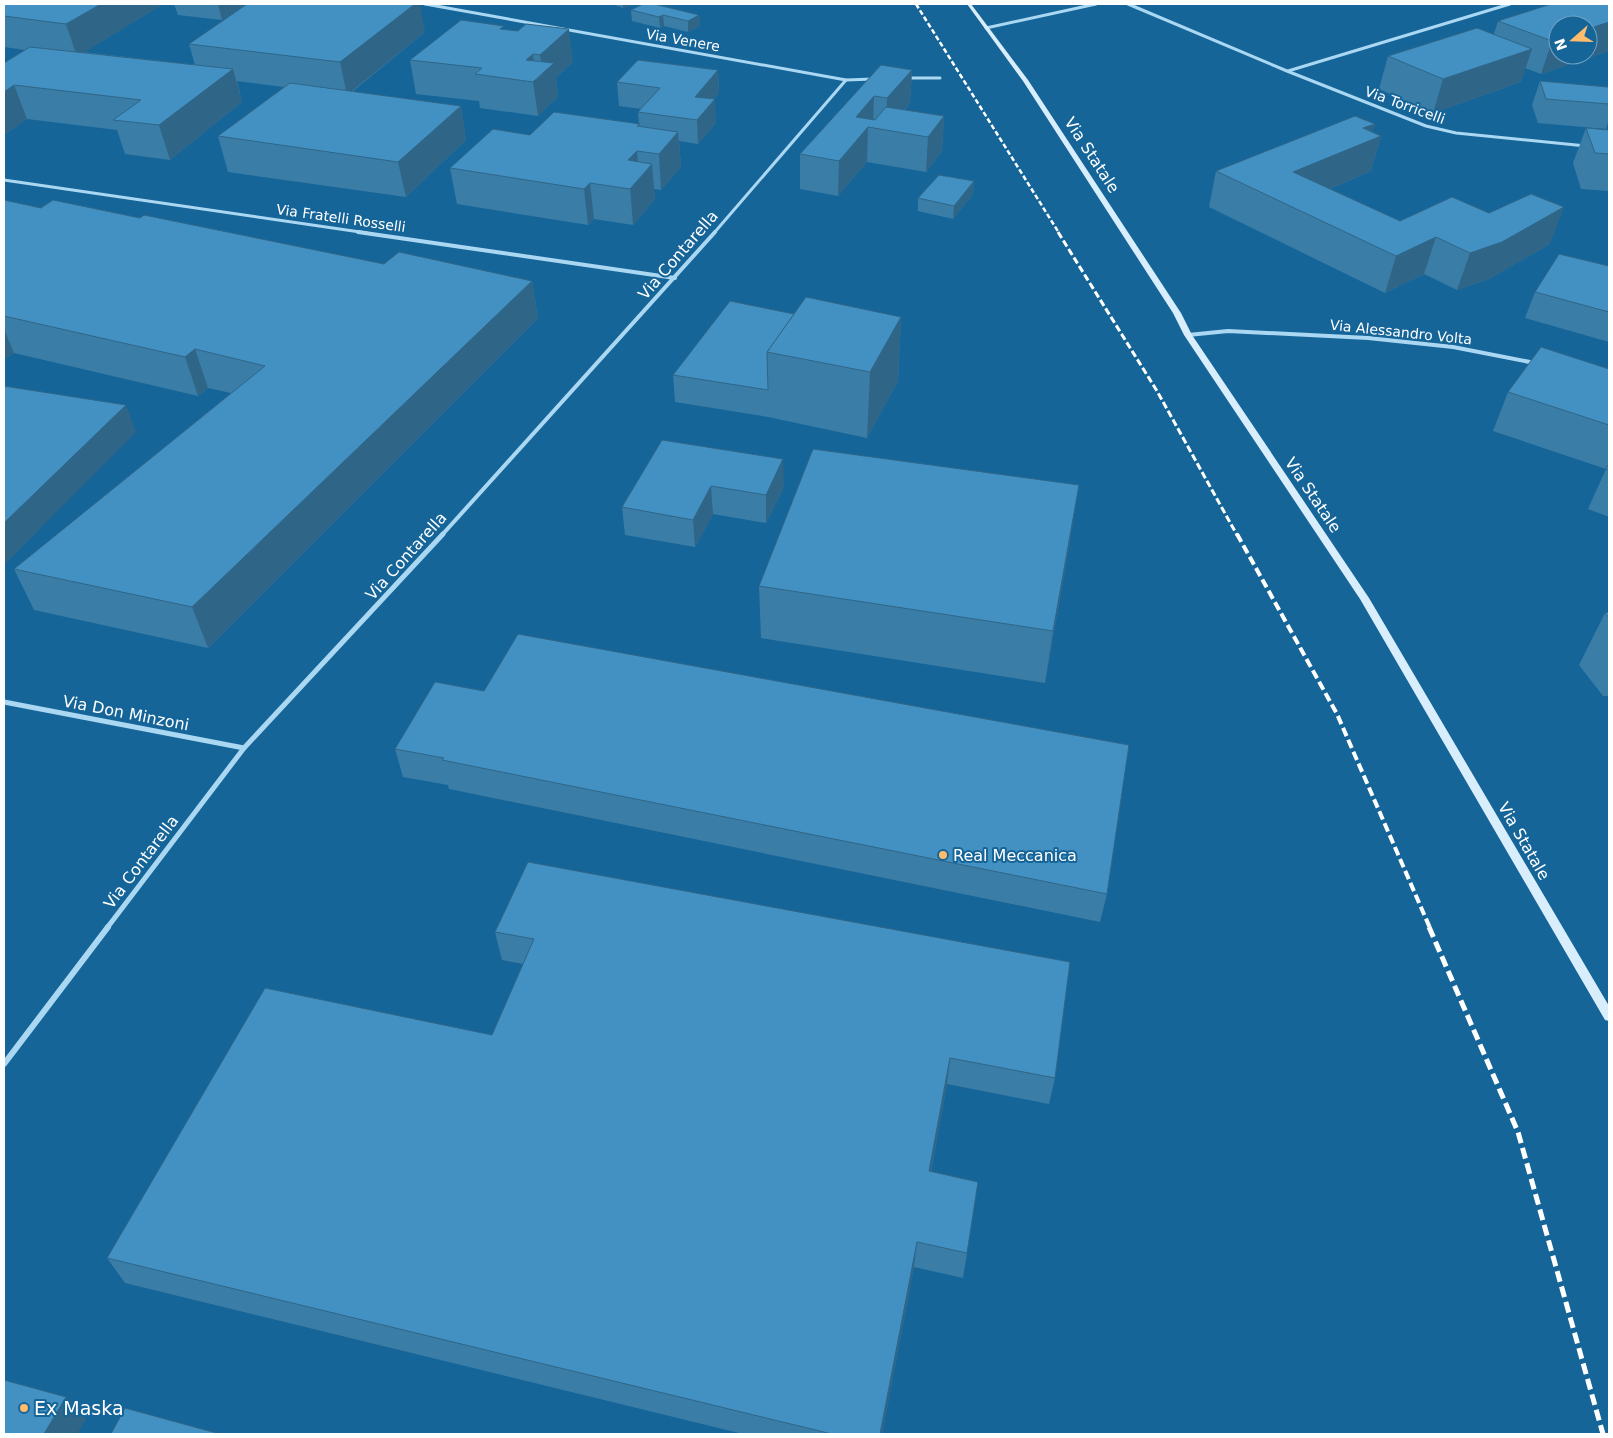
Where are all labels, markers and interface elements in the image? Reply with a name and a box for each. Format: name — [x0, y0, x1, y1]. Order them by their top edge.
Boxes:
north arrow — [1548, 15, 1598, 65]
street label: Via Venere — [645, 26, 721, 54]
text: N — [1551, 36, 1570, 53]
street label: Via Torricelli — [1363, 83, 1447, 127]
street label: Via Statale — [1060, 114, 1124, 196]
street label: Via Fratelli Rosselli — [275, 201, 407, 235]
street label: Via Contarella — [634, 207, 722, 303]
street label: Via Alessandro Volta — [1329, 317, 1473, 347]
street label: Via Statale — [1281, 454, 1345, 536]
street label: Via Contarella — [362, 508, 450, 604]
street label: Via Don Minzoni — [61, 691, 191, 735]
street label: Via Statale — [1494, 799, 1554, 883]
street label: Via Contarella — [100, 812, 182, 912]
place label: Real Meccanica — [953, 846, 1077, 865]
marker: Real Meccanica — [937, 849, 949, 861]
place label: Ex Maska — [34, 1397, 124, 1419]
marker: Ex Maska — [18, 1402, 30, 1414]

